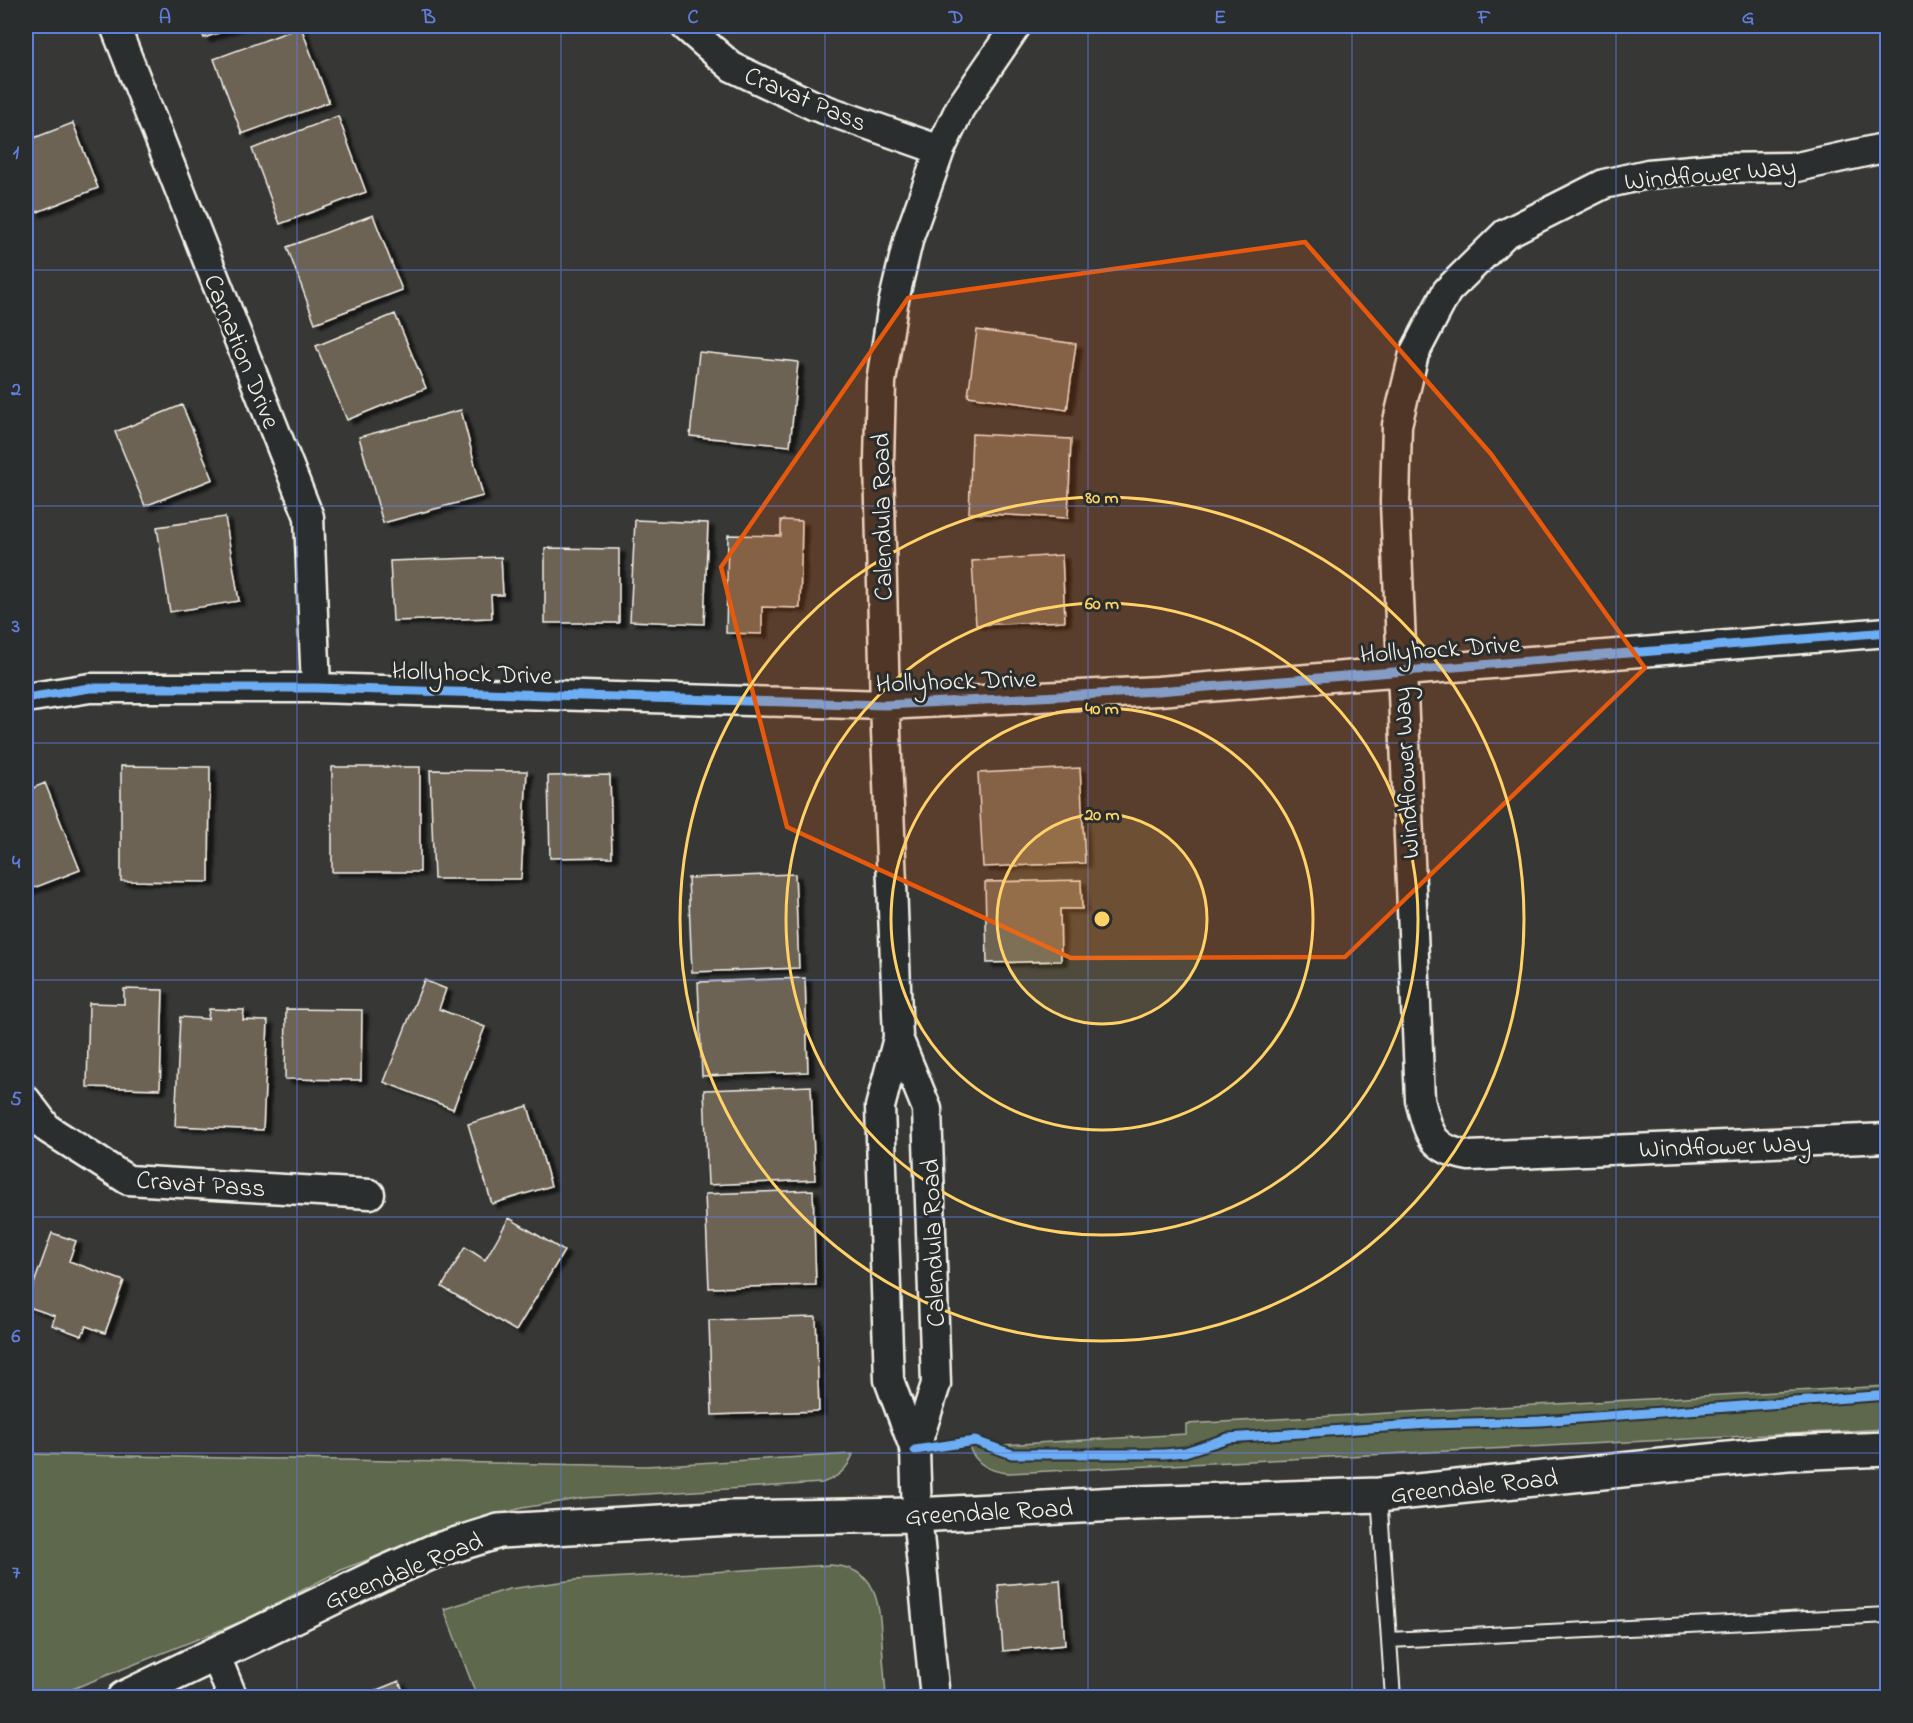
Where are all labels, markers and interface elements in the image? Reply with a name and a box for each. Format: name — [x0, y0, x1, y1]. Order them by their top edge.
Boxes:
text: A — [159, 4, 171, 33]
text: B — [421, 4, 436, 33]
text: C — [688, 4, 699, 33]
text: D — [948, 4, 963, 33]
text: E — [1214, 4, 1226, 33]
text: F — [1477, 4, 1491, 33]
text: G — [1742, 4, 1755, 33]
street label: Cravat Pass — [738, 58, 872, 144]
text: 1 — [13, 139, 20, 168]
street label: Windflower Way — [1623, 150, 1798, 202]
street label: Carnation Drive — [192, 269, 289, 435]
text: 2 — [10, 376, 21, 405]
street label: Calendula Road — [864, 432, 904, 601]
text: 80 m — [1085, 486, 1119, 512]
text: 60 m — [1085, 592, 1119, 618]
text: 3 — [11, 613, 20, 642]
street label: Hollyhock Drive — [1359, 626, 1522, 676]
street label: Hollyhock Drive — [391, 653, 553, 697]
street label: Hollyhock Drive — [875, 661, 1037, 705]
street label: Windflower Way — [1385, 686, 1431, 860]
text: 40 m — [1085, 697, 1119, 723]
text: 20 m — [1083, 803, 1120, 829]
text: 4 — [12, 849, 21, 878]
centre of rings — [1092, 909, 1112, 929]
text: 5 — [10, 1086, 22, 1115]
street label: Windflower Way — [1638, 1126, 1812, 1170]
street label: Calendula Road — [913, 1158, 957, 1328]
street label: Cravat Pass — [135, 1163, 267, 1209]
text: 6 — [12, 1323, 21, 1352]
street label: Greendale Road — [1389, 1460, 1560, 1516]
street label: Greendale Road — [904, 1491, 1075, 1537]
street label: Greendale Road — [319, 1524, 490, 1622]
text: 7 — [12, 1559, 21, 1588]

